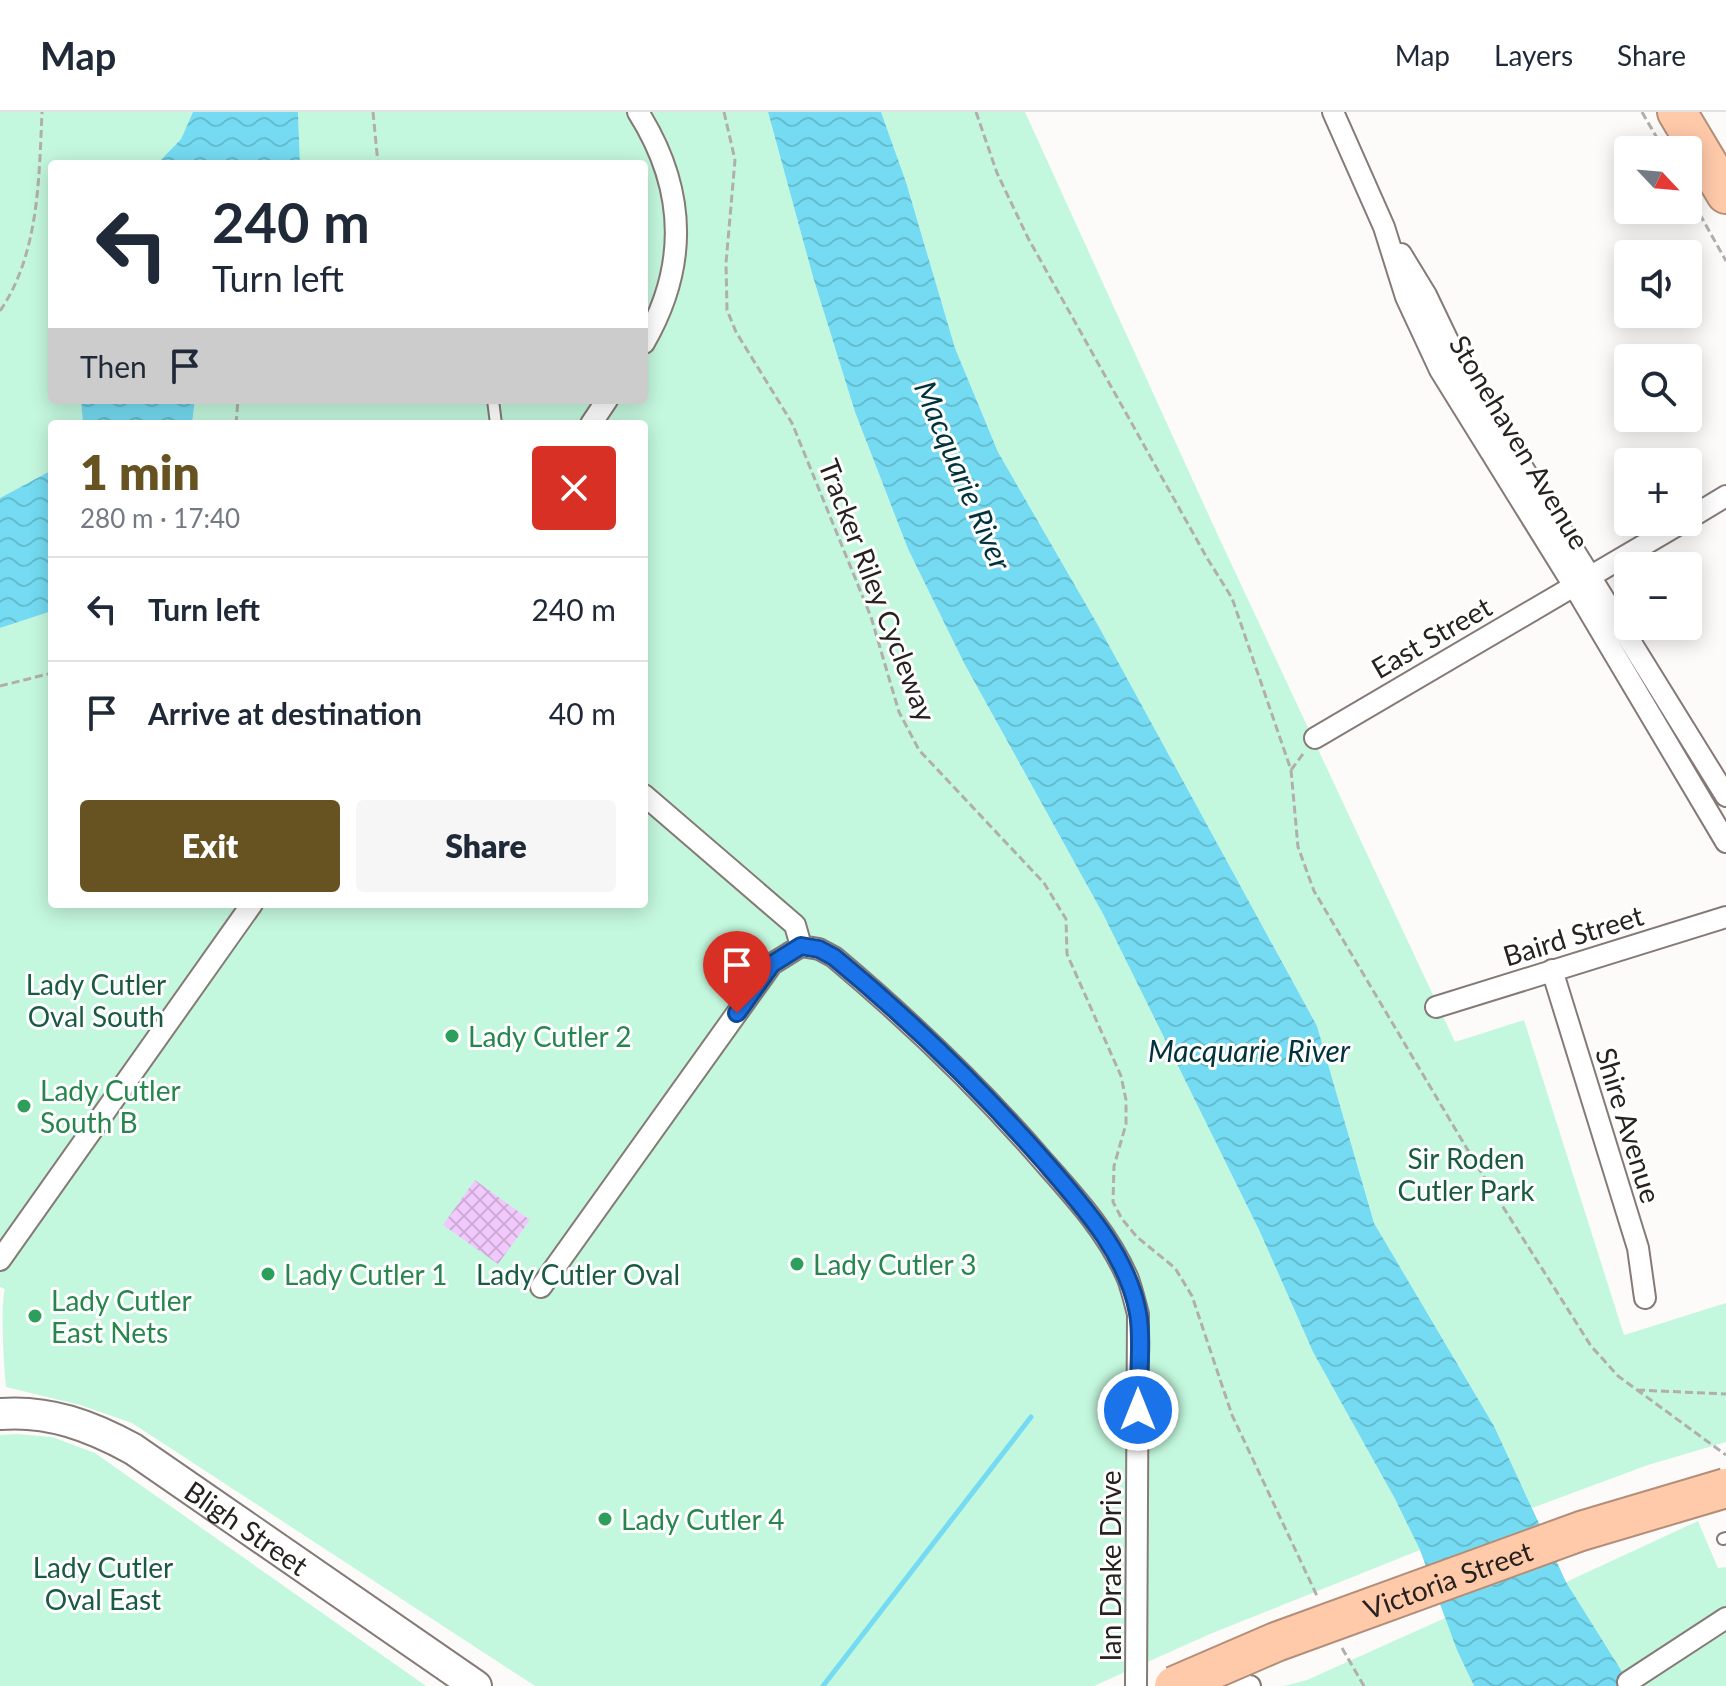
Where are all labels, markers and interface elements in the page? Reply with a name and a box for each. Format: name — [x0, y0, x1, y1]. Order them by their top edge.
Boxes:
text: Map — [40, 32, 116, 78]
text: Map — [1395, 38, 1450, 72]
text: Layers — [1494, 38, 1573, 72]
text: Share — [1617, 38, 1686, 72]
north arrow — [1614, 136, 1702, 224]
map controls — [1614, 136, 1702, 640]
text: 240 m — [212, 188, 370, 255]
icon: left — [80, 192, 184, 296]
button: sound — [1614, 240, 1702, 328]
text: Turn left — [212, 256, 344, 300]
street label: Stonehaven Avenue — [1443, 329, 1597, 555]
icon: arrive — [163, 344, 207, 388]
button: search — [1614, 344, 1702, 432]
text: Then — [80, 348, 147, 384]
water label: Macquarie River — [908, 375, 1020, 576]
text: 1 min — [80, 443, 200, 500]
button: close — [532, 446, 616, 530]
button: + — [1614, 448, 1702, 536]
street label: Tracker Riley Cycleway — [812, 454, 944, 727]
text: 280 m · 17:40 — [80, 502, 240, 534]
button: − — [1614, 552, 1702, 640]
icon: left — [80, 587, 124, 631]
street label: East Street — [1365, 589, 1497, 685]
text: Turn left — [148, 591, 260, 627]
text: 240 m — [531, 591, 616, 627]
icon: arrive — [80, 691, 124, 735]
text: Arrive at destination — [148, 695, 422, 731]
text: 40 m — [549, 695, 616, 731]
button: Exit — [80, 800, 340, 892]
button: Share — [356, 800, 616, 892]
street label: Baird Street — [1499, 898, 1647, 972]
pin — [703, 931, 771, 1013]
icon: arrive — [715, 943, 759, 987]
park label: Lady Cutler Oval South — [26, 967, 166, 1033]
place label: Lady Cutler 2 — [468, 1019, 631, 1053]
marker: Lady Cutler 2 — [443, 1027, 461, 1045]
water label: Macquarie River — [1148, 1032, 1351, 1068]
street label: Shire Avenue — [1589, 1043, 1669, 1207]
place label: Lady Cutler South B — [40, 1073, 181, 1139]
marker: Lady Cutler South B — [15, 1097, 33, 1115]
park label: Sir Roden Cutler Park — [1398, 1141, 1535, 1207]
place label: Lady Cutler 3 — [813, 1247, 976, 1281]
marker: Lady Cutler 3 — [788, 1255, 806, 1273]
place label: Lady Cutler 1 — [284, 1257, 447, 1291]
park label: Lady Cutler Oval — [476, 1257, 680, 1291]
marker: Lady Cutler 1 — [259, 1265, 277, 1283]
place label: Lady Cutler East Nets — [51, 1283, 192, 1349]
marker: Lady Cutler East Nets — [26, 1307, 44, 1325]
position arrow — [1096, 1368, 1180, 1452]
street label: Ian Drake Drive — [1093, 1470, 1127, 1662]
street label: Bligh Street — [179, 1473, 315, 1582]
place label: Lady Cutler 4 — [621, 1502, 784, 1536]
marker: Lady Cutler 4 — [596, 1510, 614, 1528]
street label: Victoria Street — [1359, 1533, 1537, 1626]
park label: Lady Cutler Oval East — [33, 1550, 173, 1616]

